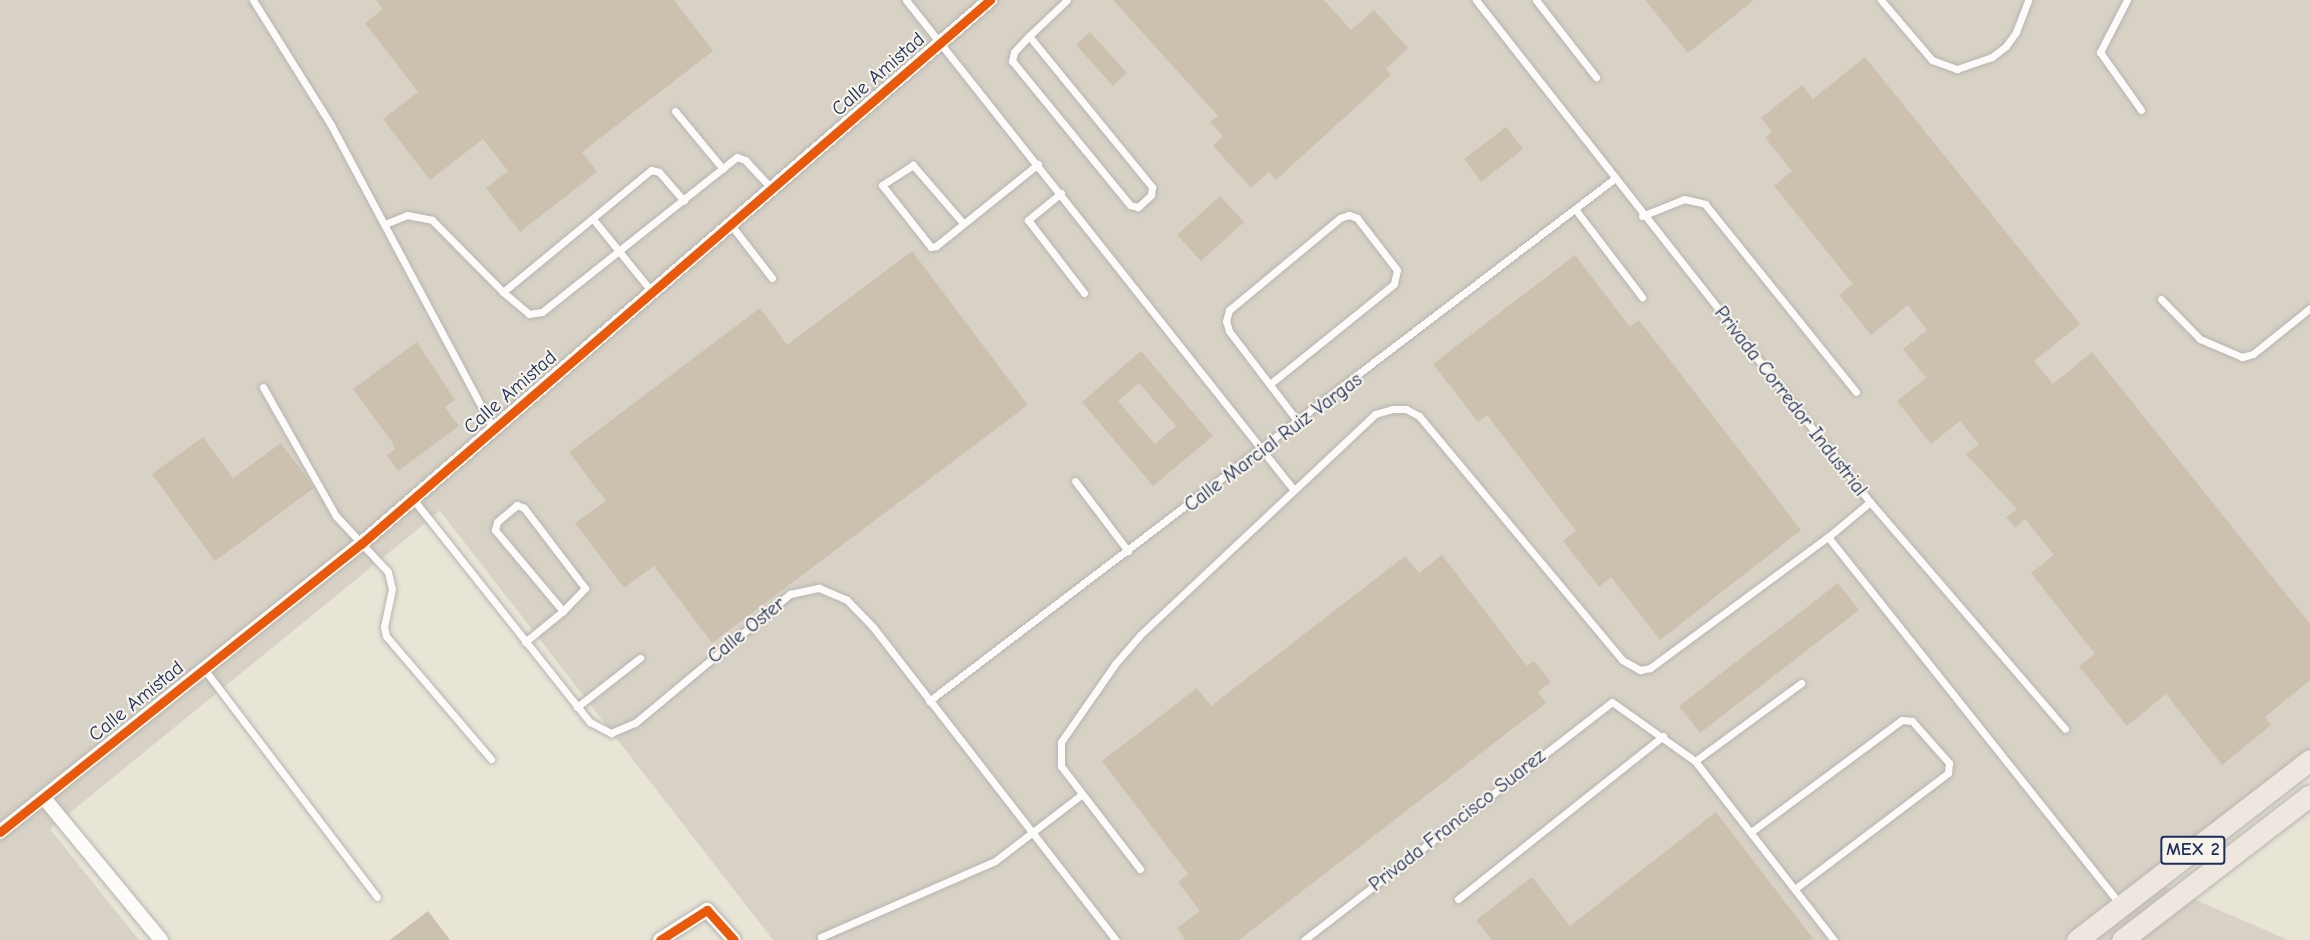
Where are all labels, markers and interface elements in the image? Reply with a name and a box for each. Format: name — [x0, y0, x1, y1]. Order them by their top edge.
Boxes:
street label: Calle Amistad — [827, 27, 929, 121]
street label: Privada Corredor Industrial — [1709, 301, 1873, 501]
street label: Calle Amistad — [459, 345, 561, 439]
street label: Calle Marcial Ruiz Vargas — [1179, 367, 1367, 517]
street label: Calle Oster — [703, 592, 789, 668]
street label: Calle Amistad — [84, 655, 188, 747]
street label: Privada Francisco Suarez — [1364, 744, 1550, 896]
road number: MEX 2 — [2160, 835, 2226, 865]

